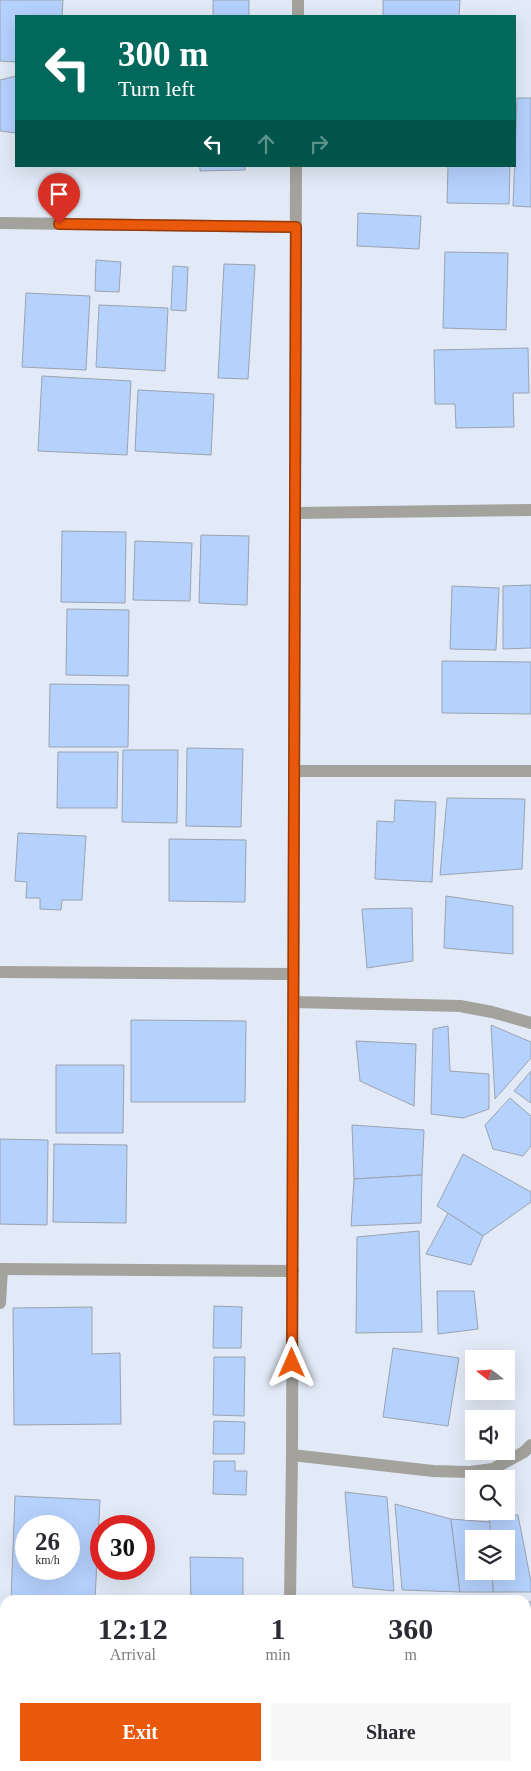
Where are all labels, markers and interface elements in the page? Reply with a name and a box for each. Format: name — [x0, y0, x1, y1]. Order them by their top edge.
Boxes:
icon: left — [35, 35, 100, 100]
text: 300 m — [118, 35, 208, 74]
text: Turn left — [118, 76, 195, 101]
icon: left — [199, 130, 227, 158]
icon: ahead — [252, 130, 280, 158]
icon: right — [305, 130, 333, 158]
pin — [38, 173, 80, 224]
icon: arrive — [45, 180, 73, 208]
position arrow — [265, 1336, 317, 1388]
north arrow — [465, 1350, 515, 1400]
map controls — [465, 1350, 515, 1580]
button: sound — [465, 1410, 515, 1460]
button: search — [465, 1470, 515, 1520]
speed limit sign: 30 — [90, 1515, 155, 1580]
text: 26 — [35, 1528, 60, 1555]
button: layers — [465, 1530, 515, 1580]
text: km/h — [35, 1553, 60, 1567]
text: 12:12 — [98, 1612, 168, 1645]
text: 1 — [270, 1612, 285, 1645]
text: 360 — [388, 1612, 433, 1645]
text: Arrival — [110, 1646, 156, 1663]
text: min — [266, 1646, 290, 1663]
text: m — [404, 1646, 417, 1663]
button: Exit — [20, 1703, 261, 1761]
button: Share — [271, 1703, 511, 1761]

